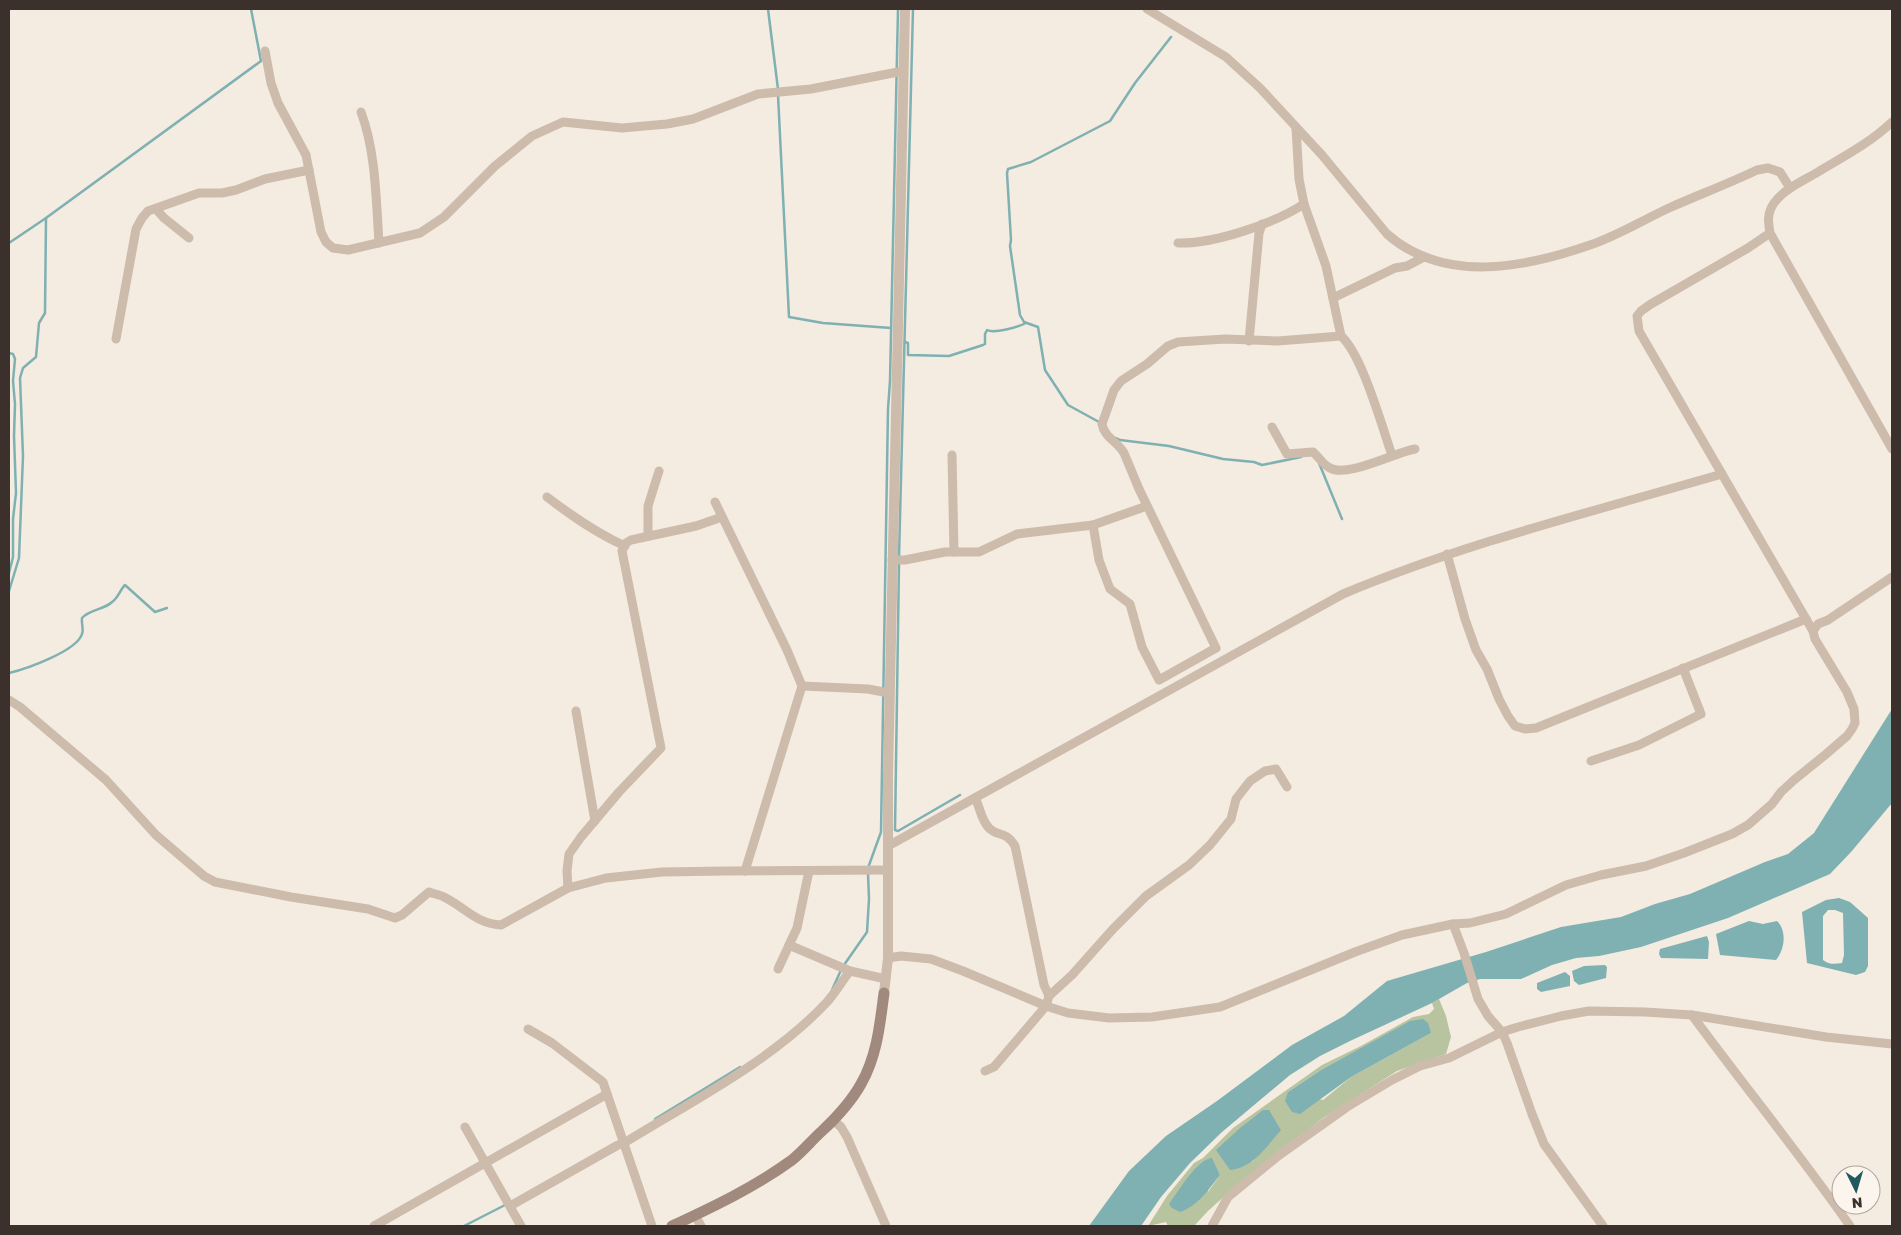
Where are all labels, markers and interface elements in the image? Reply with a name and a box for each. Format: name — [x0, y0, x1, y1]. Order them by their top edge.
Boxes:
north arrow — [1831, 1165, 1881, 1215]
text: N — [1851, 1195, 1863, 1212]

